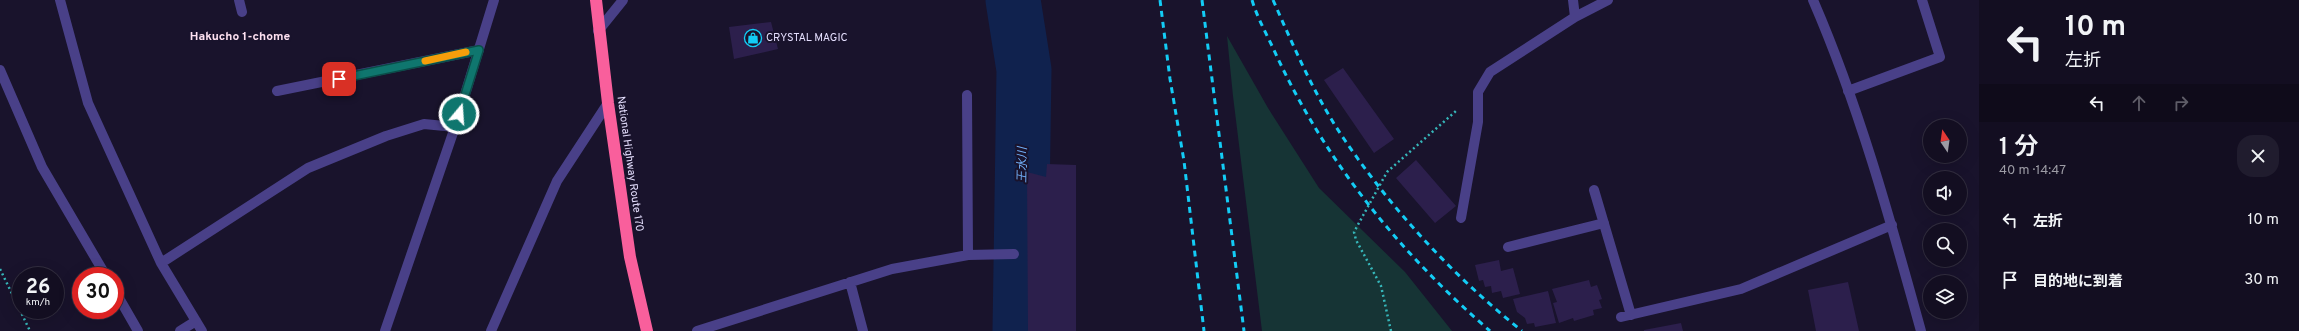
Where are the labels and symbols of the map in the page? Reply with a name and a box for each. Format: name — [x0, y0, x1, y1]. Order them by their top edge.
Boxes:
shop icon: CRYSTAL MAGIC — [743, 28, 763, 48]
district label: Hakucho 1-chome — [190, 29, 290, 45]
place label: CRYSTAL MAGIC — [766, 31, 848, 45]
pin — [322, 62, 356, 96]
position arrow — [438, 93, 480, 135]
street label: National Highway Route 170 — [614, 95, 646, 233]
north arrow — [1923, 119, 1967, 163]
water label: 王水川 — [1015, 145, 1031, 183]
speed limit sign: 30 — [72, 267, 124, 319]

